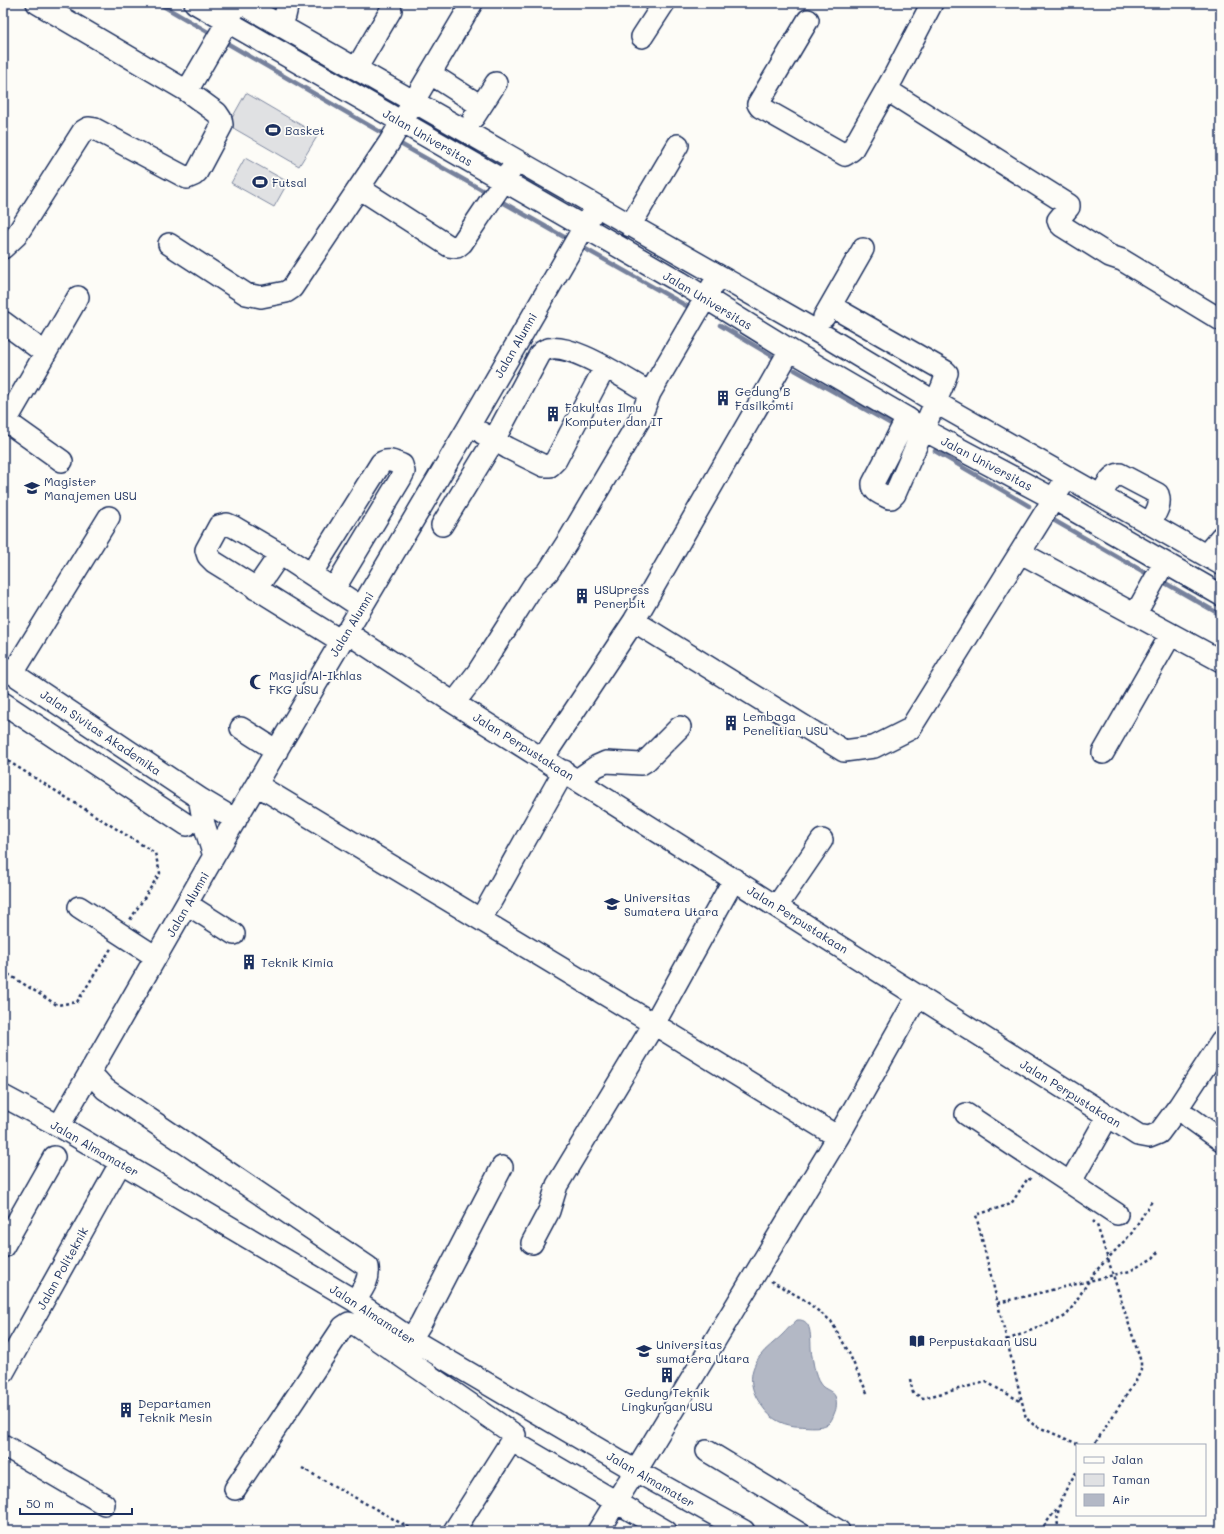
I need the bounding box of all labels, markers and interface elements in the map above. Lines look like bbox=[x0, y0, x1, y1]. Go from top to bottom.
street label: Jalan Universitas bbox=[380, 105, 476, 169]
sports icon: Basket bbox=[264, 121, 282, 139]
place label: Basket bbox=[285, 122, 325, 138]
sports icon: Futsal bbox=[251, 173, 269, 191]
place label: Futsal bbox=[272, 174, 307, 190]
street label: Jalan Universitas bbox=[660, 267, 756, 333]
street label: Jalan Alumni bbox=[490, 309, 540, 381]
place label: Gedung B Fasilkomti bbox=[735, 383, 794, 413]
building icon: Gedung B Fasilkomti bbox=[714, 389, 732, 407]
place label: Fakultas Ilmu Komputer dan IT bbox=[565, 399, 663, 429]
building icon: Fakultas Ilmu Komputer dan IT bbox=[544, 405, 562, 423]
street label: Jalan Universitas bbox=[939, 432, 1036, 494]
place label: Magister Manajemen USU bbox=[44, 473, 137, 503]
school or university icon: Magister Manajemen USU bbox=[23, 479, 41, 497]
place label: USUpress Penerbit bbox=[594, 581, 649, 611]
building icon: USUpress Penerbit bbox=[573, 587, 591, 605]
street label: Jalan Alumni bbox=[325, 589, 377, 659]
place label: Masjid Al-Ikhlas FKG USU bbox=[269, 667, 362, 697]
mosque icon: Masjid Al-Ikhlas FKG USU bbox=[248, 673, 266, 691]
street label: Jalan Sivitas Akademika bbox=[38, 686, 164, 778]
street label: Jalan Perpustakaan bbox=[470, 708, 578, 784]
place label: Lembaga Penelitian USU bbox=[743, 708, 828, 738]
building icon: Lembaga Penelitian USU bbox=[722, 714, 740, 732]
street label: Jalan Alumni bbox=[162, 868, 212, 940]
street label: Jalan Perpustakaan bbox=[744, 881, 852, 957]
place label: Universitas Sumatera Utara bbox=[624, 889, 719, 919]
school or university icon: Universitas Sumatera Utara bbox=[603, 895, 621, 913]
building icon: Teknik Kimia bbox=[240, 953, 258, 971]
place label: Teknik Kimia bbox=[261, 954, 334, 970]
street label: Jalan Perpustakaan bbox=[1017, 1055, 1125, 1131]
street label: Jalan Almamater bbox=[48, 1116, 142, 1180]
street label: Jalan Politeknik bbox=[33, 1224, 91, 1312]
street label: Jalan Almamater bbox=[327, 1280, 419, 1348]
library icon: Perpustakaan USU bbox=[908, 1332, 926, 1350]
place label: Perpustakaan USU bbox=[929, 1333, 1037, 1349]
place label: Universitas sumatera Utara bbox=[656, 1336, 750, 1366]
school or university icon: Universitas sumatera Utara bbox=[635, 1342, 653, 1360]
building icon: Gedung Teknik Lingkungan USU bbox=[658, 1366, 676, 1384]
place label: Gedung Teknik Lingkungan USU bbox=[622, 1384, 712, 1414]
place label: Departamen Teknik Mesin bbox=[138, 1395, 212, 1425]
building icon: Departamen Teknik Mesin bbox=[117, 1401, 135, 1419]
legend bbox=[1076, 1444, 1206, 1516]
street label: Jalan Almamater bbox=[604, 1447, 698, 1511]
text: Jalan bbox=[1112, 1451, 1143, 1467]
text: Taman bbox=[1112, 1471, 1150, 1487]
scale bar bbox=[20, 1490, 132, 1516]
text: Air bbox=[1112, 1491, 1130, 1507]
text: 50 m bbox=[26, 1495, 54, 1511]

